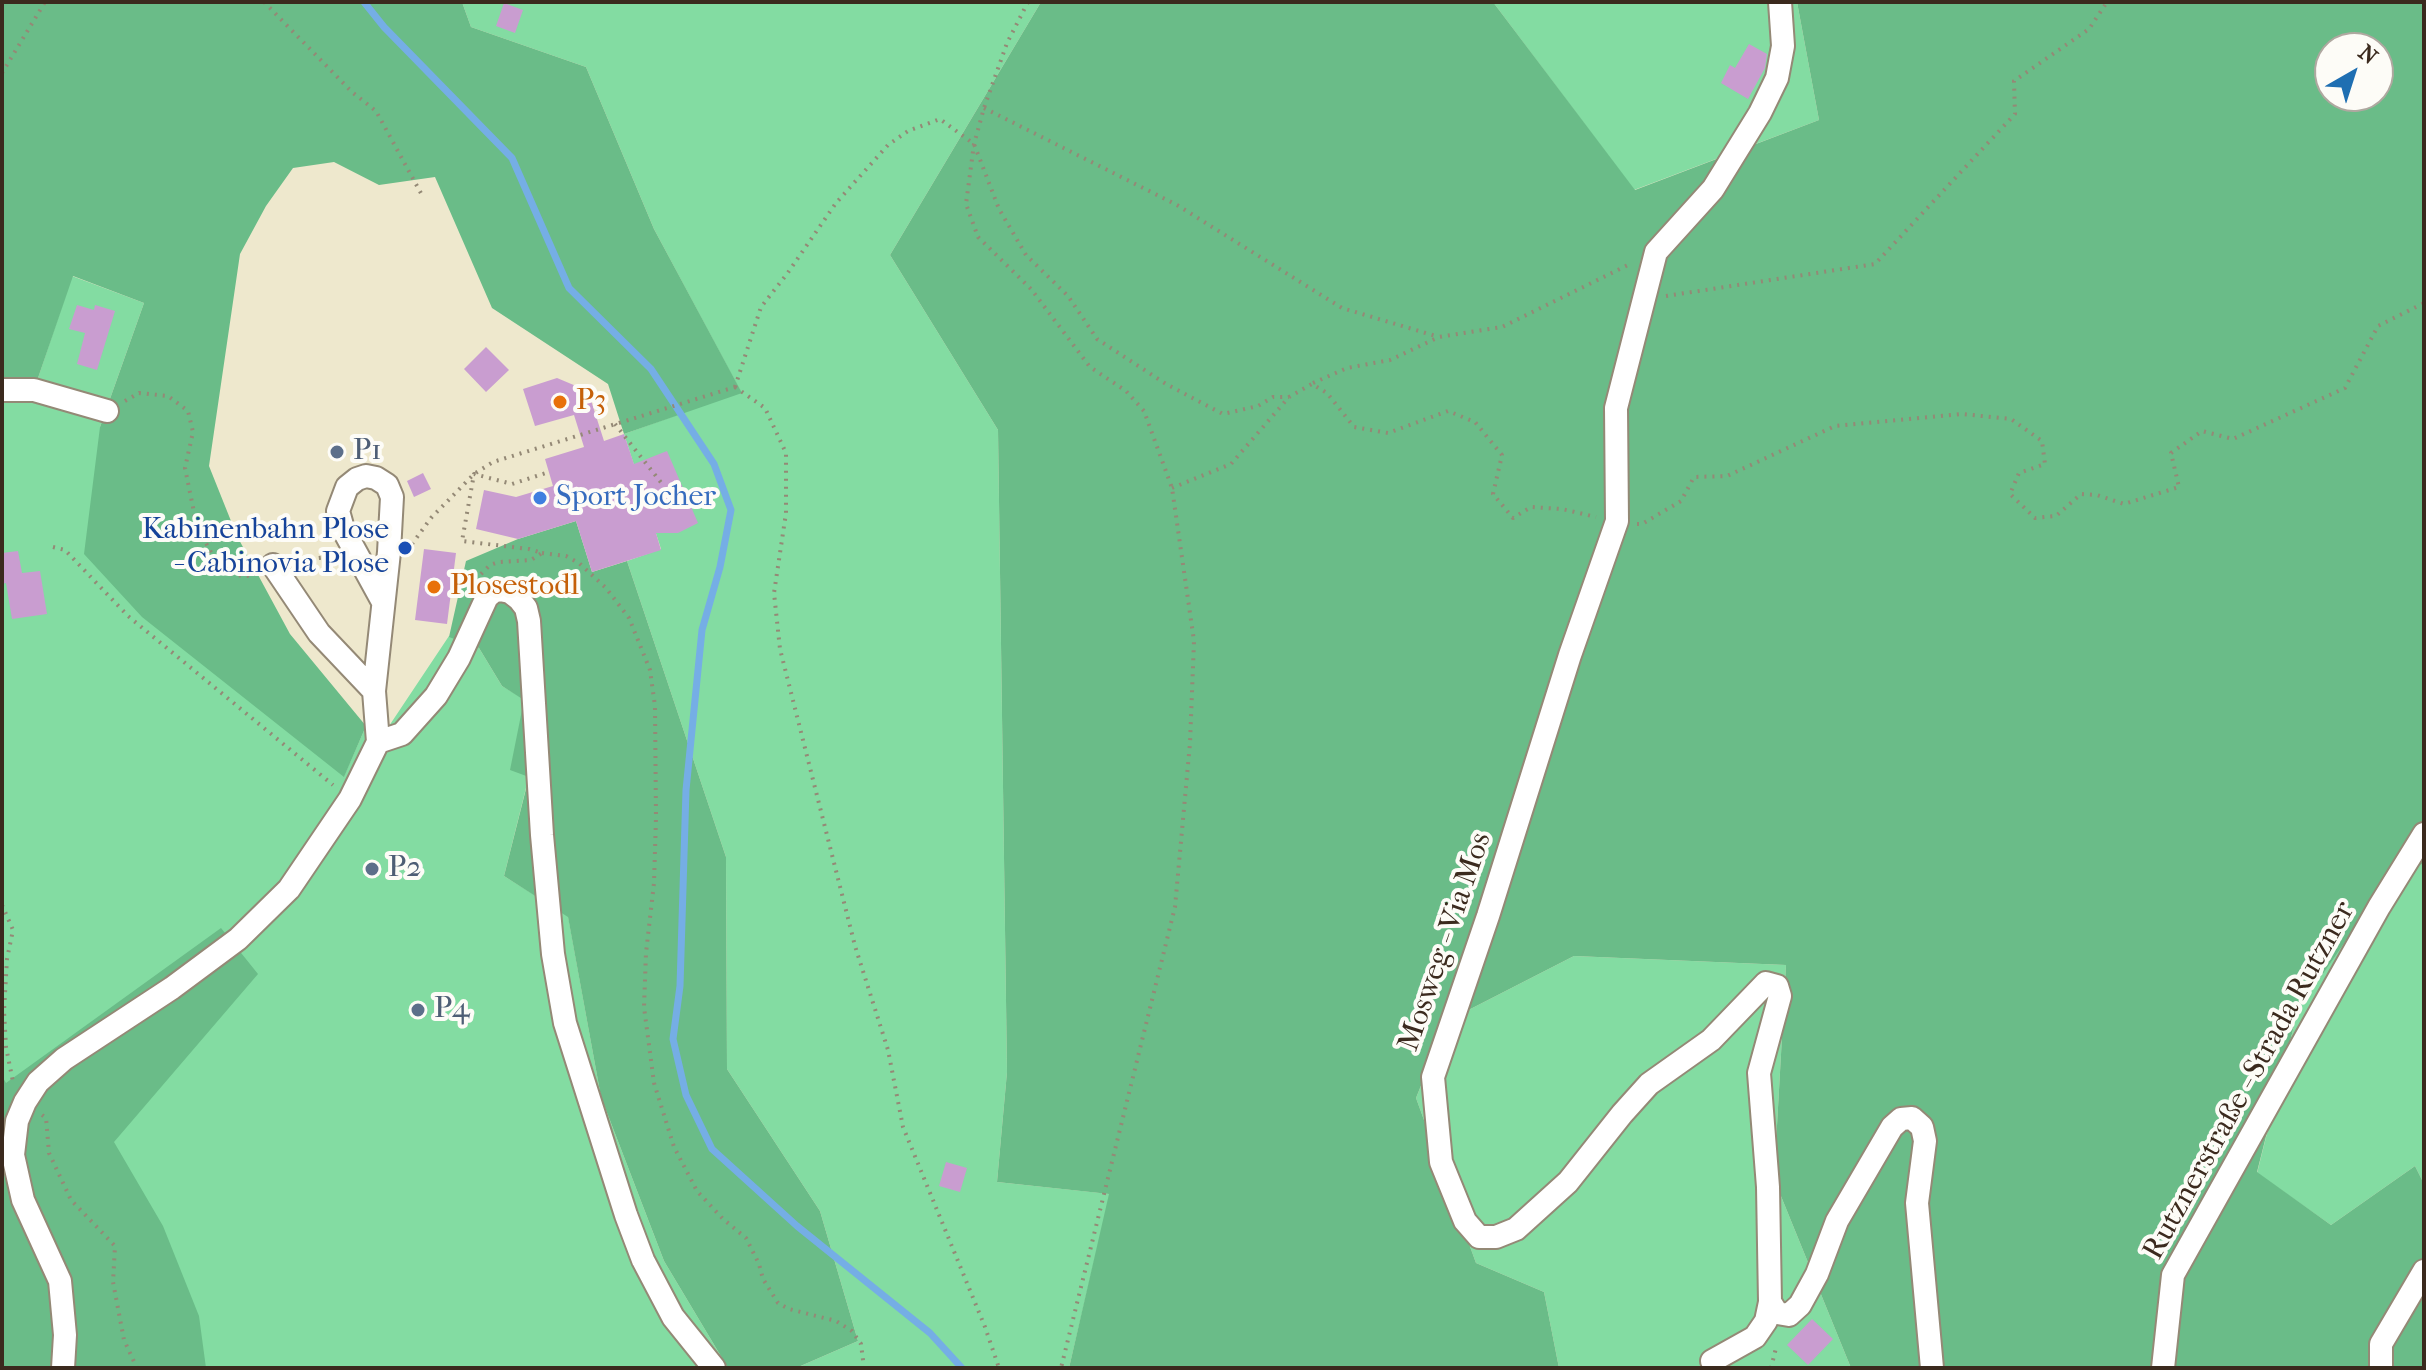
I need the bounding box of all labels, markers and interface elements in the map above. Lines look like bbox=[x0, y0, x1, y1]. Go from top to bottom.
north arrow bbox=[2314, 32, 2394, 112]
text: N bbox=[2353, 40, 2383, 70]
place label: P3 bbox=[576, 384, 606, 420]
marker: P3 bbox=[551, 393, 569, 411]
place label: P1 bbox=[353, 434, 382, 470]
marker: P1 bbox=[328, 443, 346, 461]
place label: Sport Jocher bbox=[556, 480, 716, 516]
marker: Sport Jocher bbox=[531, 489, 549, 507]
place label: Kabinenbahn Plose - Cabinovia Plose bbox=[142, 513, 389, 584]
marker: Kabinenbahn Plose - Cabinovia Plose bbox=[396, 539, 414, 557]
place label: Plosestodl bbox=[450, 569, 579, 605]
marker: Plosestodl bbox=[425, 578, 443, 596]
street label: Mosweg - Via Mos bbox=[1392, 828, 1500, 1056]
place label: P2 bbox=[388, 851, 422, 887]
marker: P2 bbox=[363, 860, 381, 878]
street label: Rutznerstraße - Strada Rutzner bbox=[2136, 896, 2364, 1266]
place label: P4 bbox=[434, 992, 470, 1028]
marker: P4 bbox=[409, 1001, 427, 1019]

